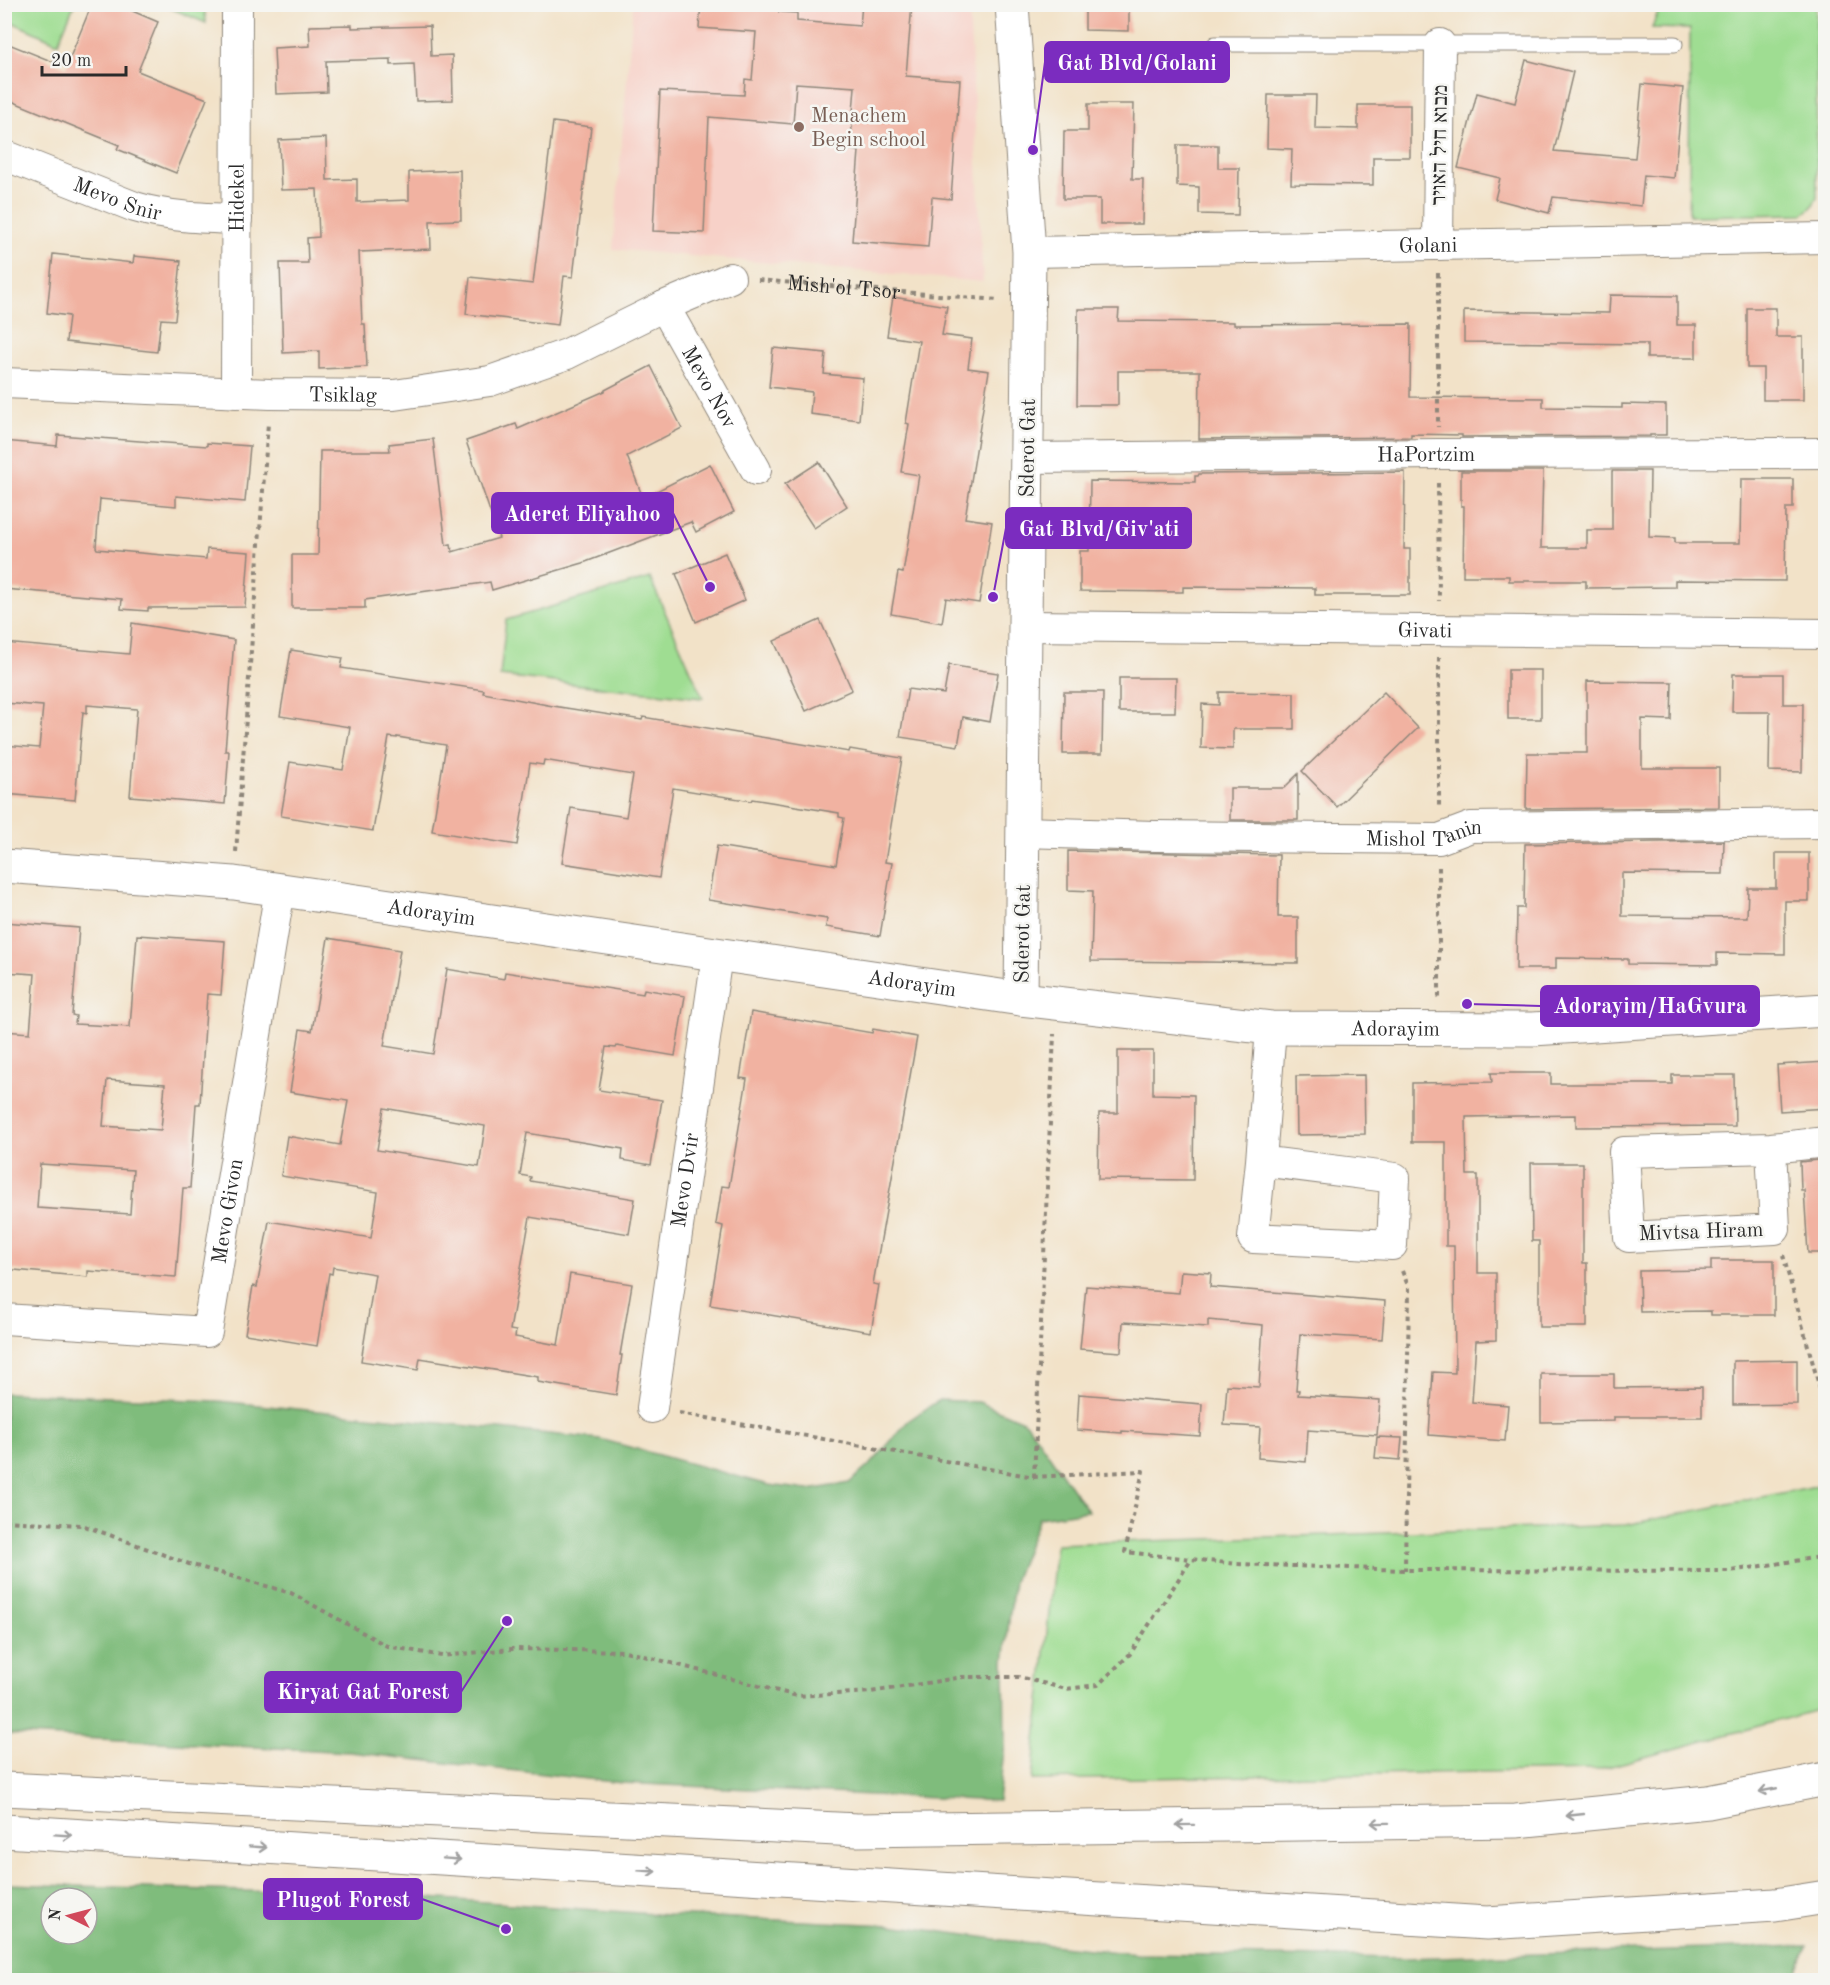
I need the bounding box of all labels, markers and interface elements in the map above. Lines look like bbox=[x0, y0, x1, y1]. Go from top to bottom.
scale bar bbox=[42, 39, 126, 77]
callout: Gat Blvd/Golani bbox=[1045, 42, 1229, 82]
text: 20 m bbox=[51, 52, 91, 70]
text: Gat Blvd/Golani bbox=[1057, 53, 1217, 75]
street label: מבוא חיל האויר bbox=[1428, 84, 1452, 206]
place label: Menachem Begin school bbox=[811, 106, 926, 151]
marker: Menachem Begin school bbox=[792, 120, 806, 134]
street label: Hidekel bbox=[227, 163, 249, 233]
street label: Mevo Snir bbox=[70, 175, 164, 225]
street label: Golani bbox=[1398, 235, 1457, 258]
street label: Mish'ol Tsor bbox=[786, 273, 902, 304]
street label: Mevo Nov bbox=[677, 343, 740, 432]
street label: Tsiklag bbox=[309, 385, 378, 407]
street label: Sderot Gat bbox=[1017, 398, 1040, 498]
street label: HaPortzim bbox=[1377, 445, 1475, 467]
callout: Aderet Eliyahoo bbox=[492, 493, 673, 533]
text: Aderet Eliyahoo bbox=[504, 504, 660, 526]
callout: Gat Blvd/Giv'ati bbox=[1006, 508, 1191, 548]
text: Gat Blvd/Giv'ati bbox=[1019, 519, 1179, 541]
street label: Givati bbox=[1398, 621, 1452, 642]
street label: Mishol Tanin bbox=[1366, 818, 1482, 851]
street label: Sderot Gat bbox=[1012, 884, 1035, 984]
street label: Adorayim bbox=[385, 897, 477, 930]
street label: Adorayim bbox=[866, 968, 958, 1001]
callout: Adorayim/HaGvura bbox=[1541, 986, 1759, 1026]
text: Adorayim/HaGvura bbox=[1553, 996, 1747, 1018]
street label: Adorayim bbox=[1350, 1019, 1440, 1041]
street label: Mevo Dvir bbox=[669, 1131, 703, 1229]
street label: Mevo Givon bbox=[209, 1157, 247, 1265]
street label: Mivtsa Hiram bbox=[1638, 1220, 1764, 1245]
callout: Kiryat Gat Forest bbox=[265, 1672, 461, 1712]
text: Kiryat Gat Forest bbox=[277, 1682, 449, 1704]
one-way arrow bbox=[1759, 1785, 1778, 1796]
one-way arrow bbox=[1565, 1810, 1585, 1821]
one-way arrow bbox=[1371, 1817, 1391, 1828]
one-way arrow bbox=[1176, 1819, 1196, 1831]
one-way arrow bbox=[52, 1829, 72, 1840]
one-way arrow bbox=[247, 1841, 267, 1852]
one-way arrow bbox=[442, 1854, 462, 1865]
one-way arrow bbox=[636, 1866, 656, 1877]
callout: Plugot Forest bbox=[264, 1879, 422, 1919]
north arrow bbox=[39, 1886, 99, 1946]
text: Plugot Forest bbox=[276, 1890, 410, 1912]
text: N bbox=[47, 1907, 65, 1922]

